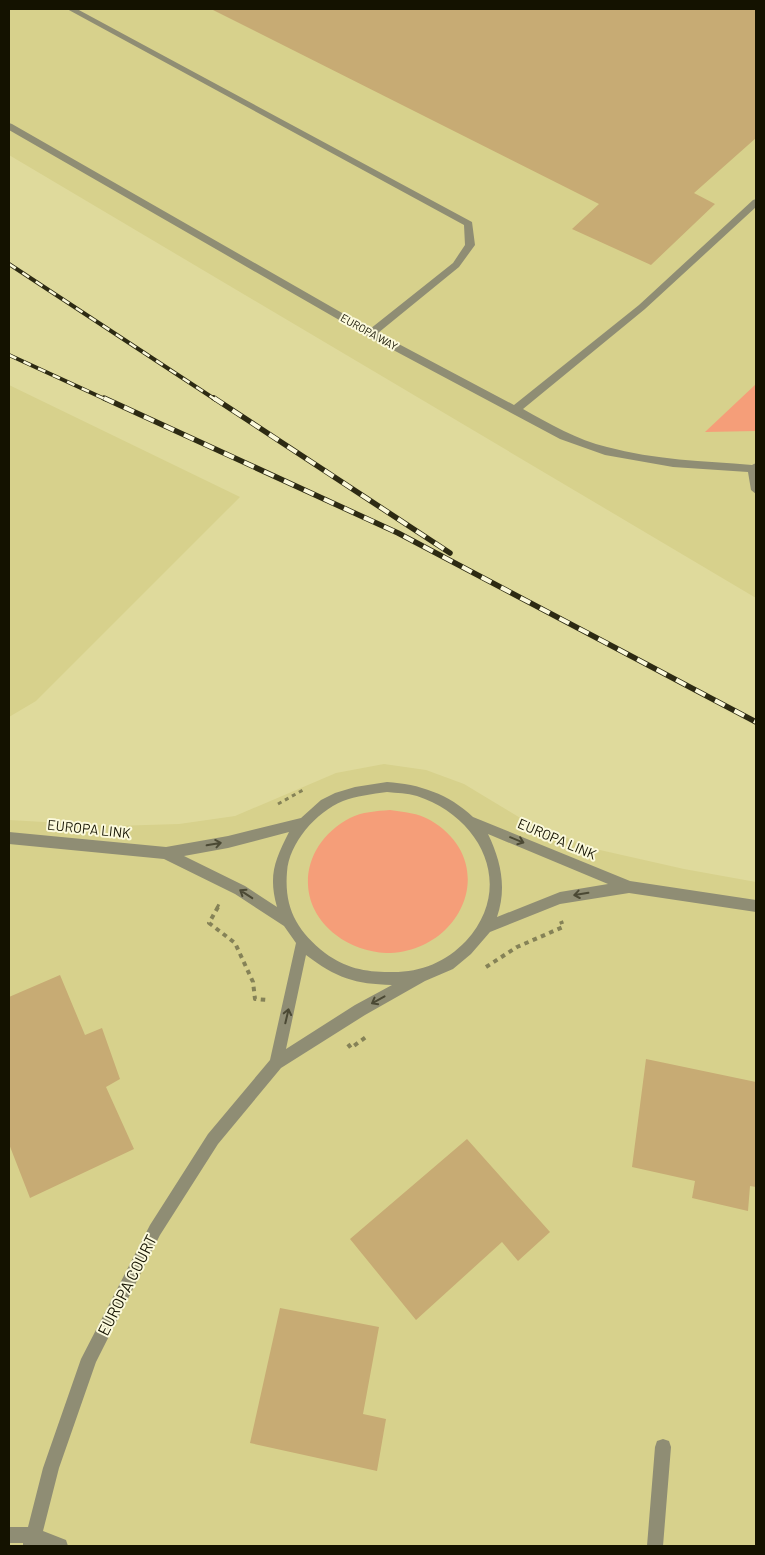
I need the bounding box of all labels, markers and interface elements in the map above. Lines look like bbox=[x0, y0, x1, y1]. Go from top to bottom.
street label: EUROPA WAY bbox=[338, 311, 400, 353]
street label: EUROPA LINK bbox=[515, 814, 599, 863]
street label: EUROPA LINK bbox=[47, 816, 132, 841]
one-way arrow bbox=[509, 835, 524, 845]
one-way arrow bbox=[206, 839, 222, 849]
one-way arrow bbox=[239, 889, 253, 899]
one-way arrow bbox=[573, 890, 589, 900]
one-way arrow bbox=[370, 995, 385, 1005]
one-way arrow bbox=[283, 1008, 292, 1024]
street label: EUROPA COURT bbox=[93, 1231, 160, 1338]

